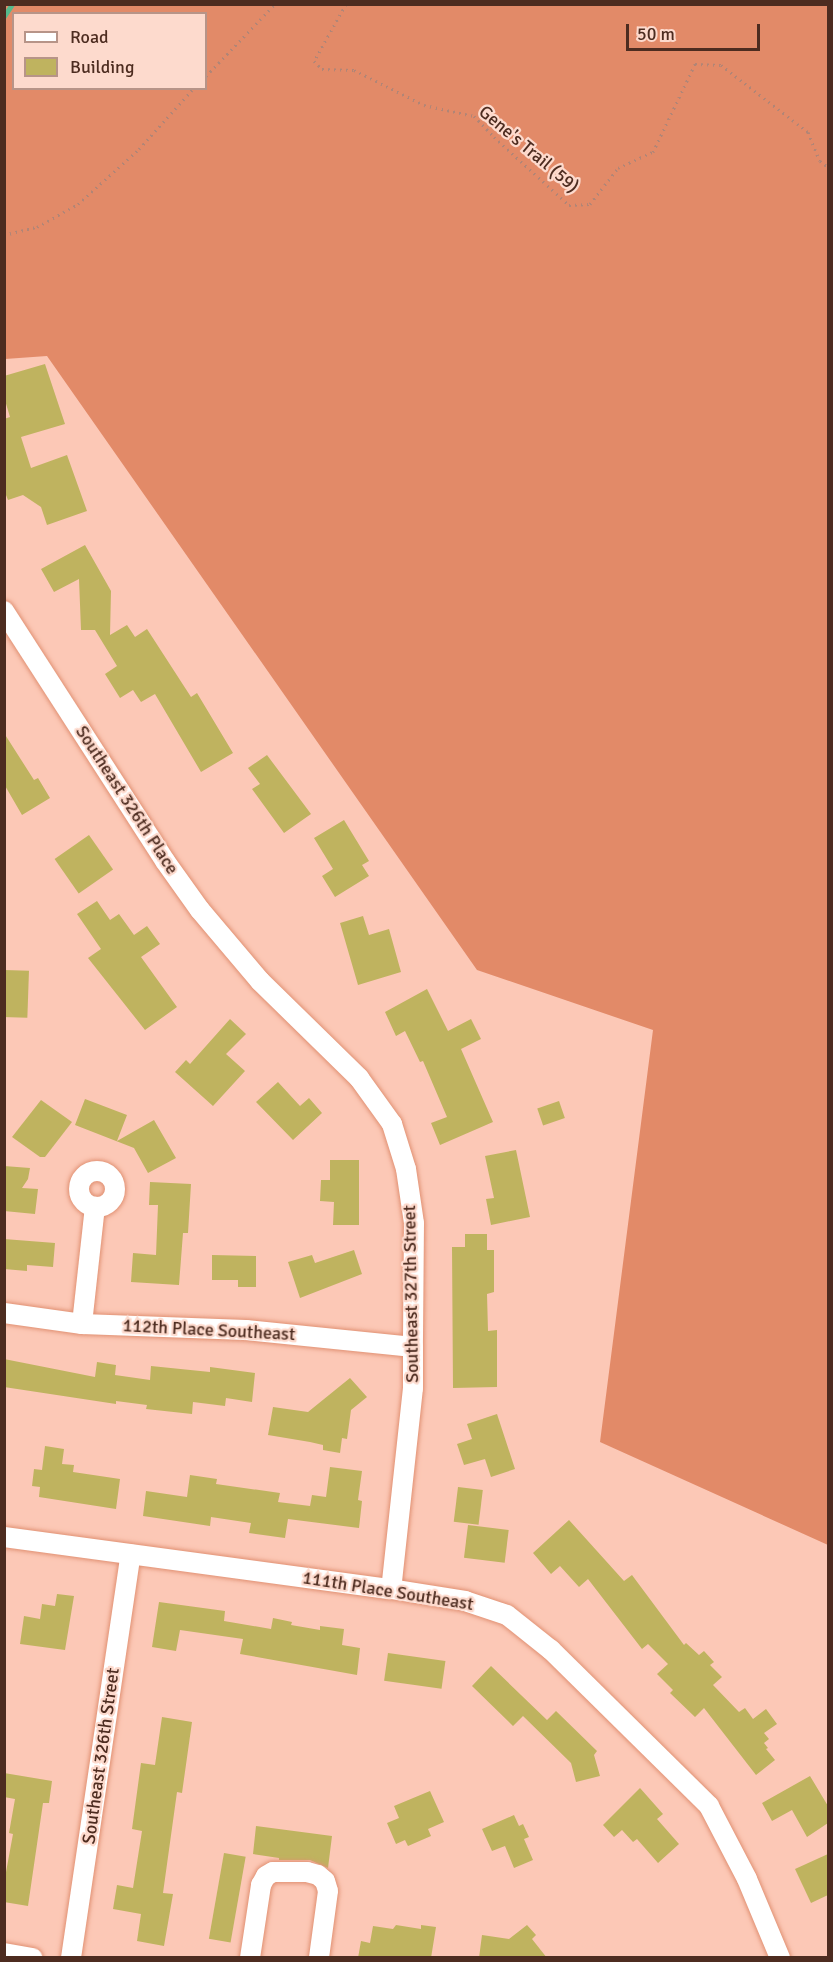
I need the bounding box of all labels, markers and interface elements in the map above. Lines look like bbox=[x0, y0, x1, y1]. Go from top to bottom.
legend bbox=[12, 12, 207, 90]
scale bar bbox=[629, 12, 762, 50]
text: 50 m bbox=[637, 23, 675, 45]
text: Road bbox=[70, 26, 109, 48]
text: Building bbox=[70, 56, 134, 78]
street label: Gene's Trail (59) bbox=[475, 101, 583, 197]
street label: Southeast 326th Place bbox=[71, 722, 183, 878]
street label: Southeast 327th Street bbox=[399, 1205, 423, 1383]
street label: 112th Place Southeast bbox=[122, 1315, 296, 1345]
street label: 111th Place Southeast bbox=[301, 1567, 475, 1615]
street label: Southeast 326th Street bbox=[78, 1667, 124, 1845]

